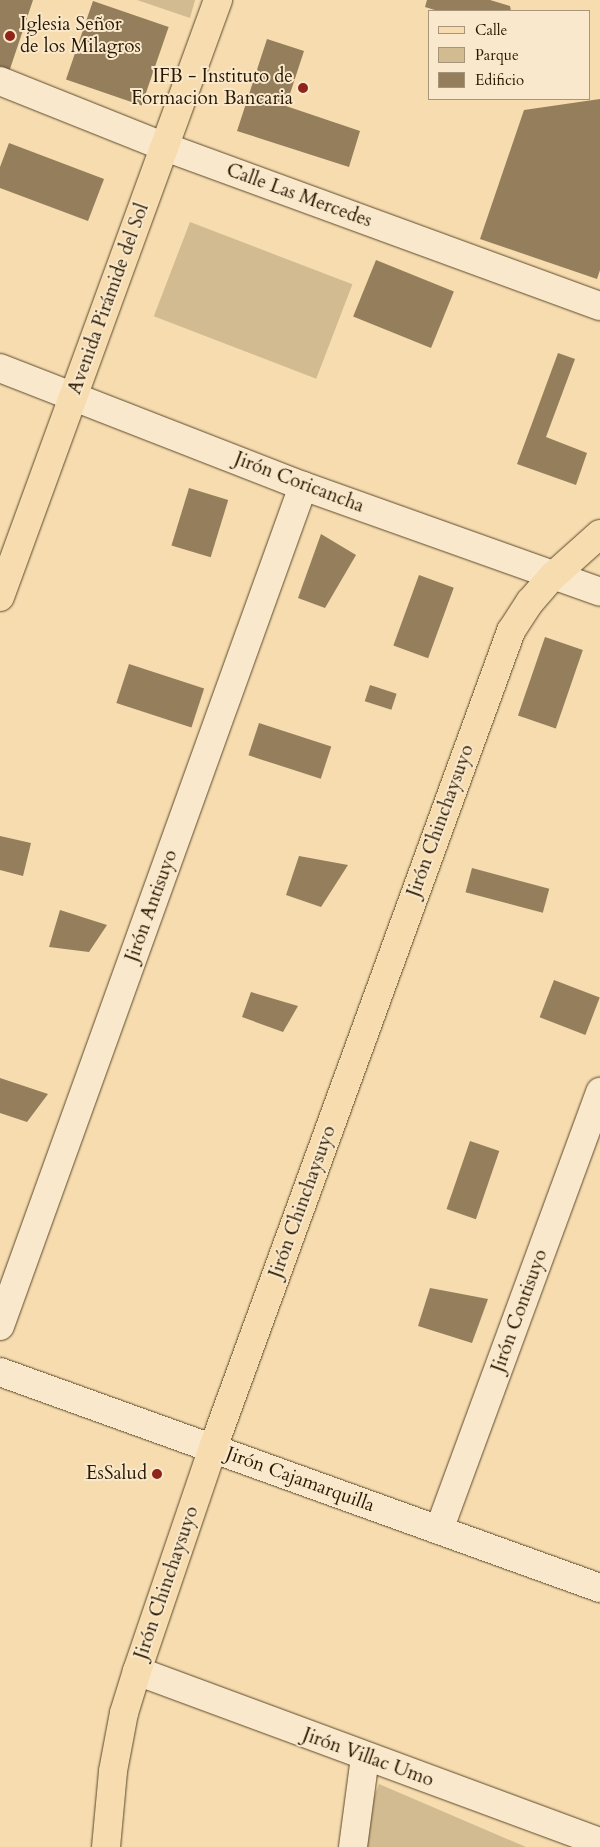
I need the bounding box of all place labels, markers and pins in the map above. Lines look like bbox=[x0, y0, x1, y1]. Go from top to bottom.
place label: Iglesia Señor de los Milagros bbox=[20, 14, 141, 58]
marker: Iglesia Señor de los Milagros bbox=[4, 30, 16, 42]
place label: IFB - Instituto de Formacion Bancaria bbox=[131, 66, 293, 110]
marker: IFB - Instituto de Formacion Bancaria bbox=[297, 82, 309, 94]
place label: EsSalud bbox=[86, 1463, 147, 1485]
marker: EsSalud bbox=[151, 1468, 163, 1480]

